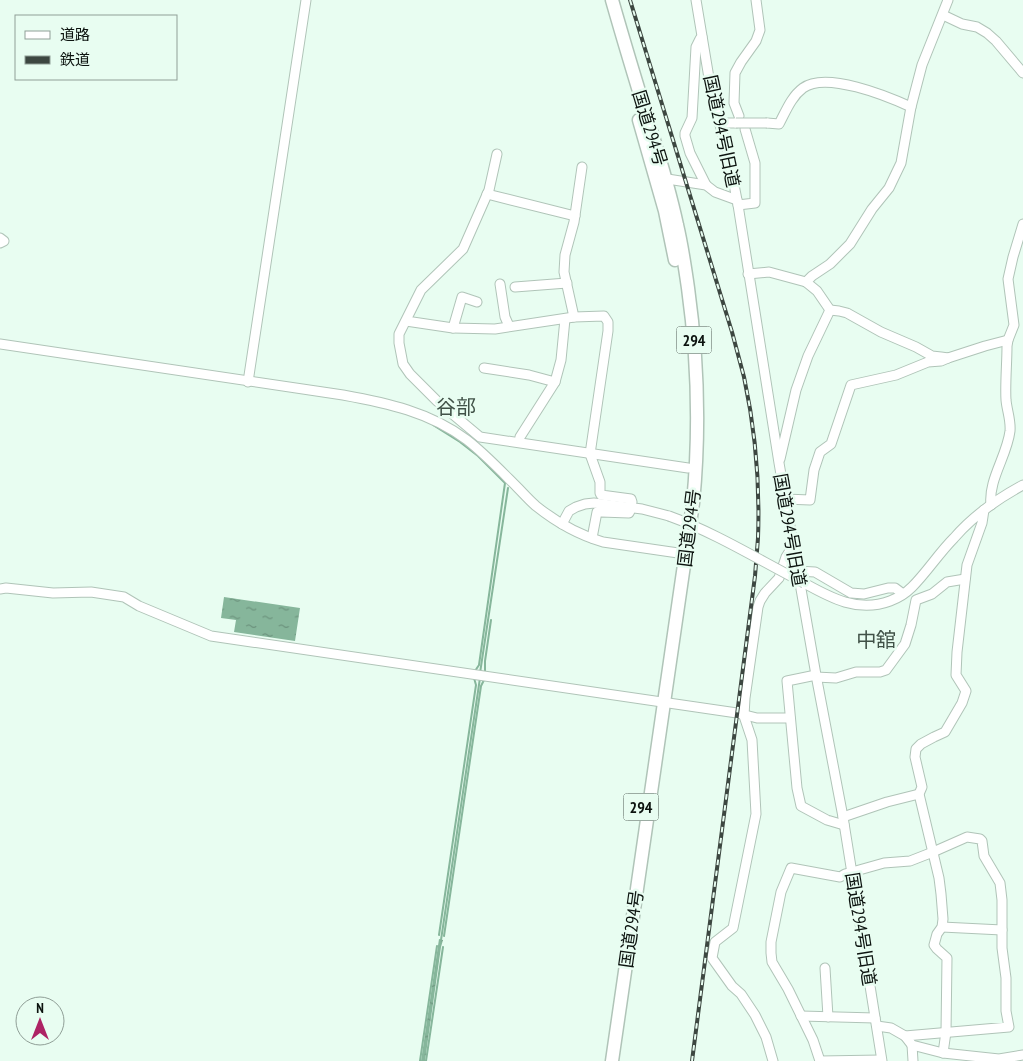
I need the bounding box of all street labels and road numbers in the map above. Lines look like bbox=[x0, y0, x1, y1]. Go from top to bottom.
street label: 国道294号旧道 bbox=[699, 73, 745, 189]
street label: 国道294号 bbox=[628, 87, 672, 169]
road number: 294 bbox=[676, 326, 712, 354]
street label: 国道294号旧道 bbox=[769, 472, 811, 588]
street label: 国道294号 bbox=[673, 488, 705, 568]
road number: 294 bbox=[624, 794, 658, 820]
street label: 国道294号旧道 bbox=[841, 871, 881, 987]
street label: 国道294号 bbox=[614, 889, 648, 969]

